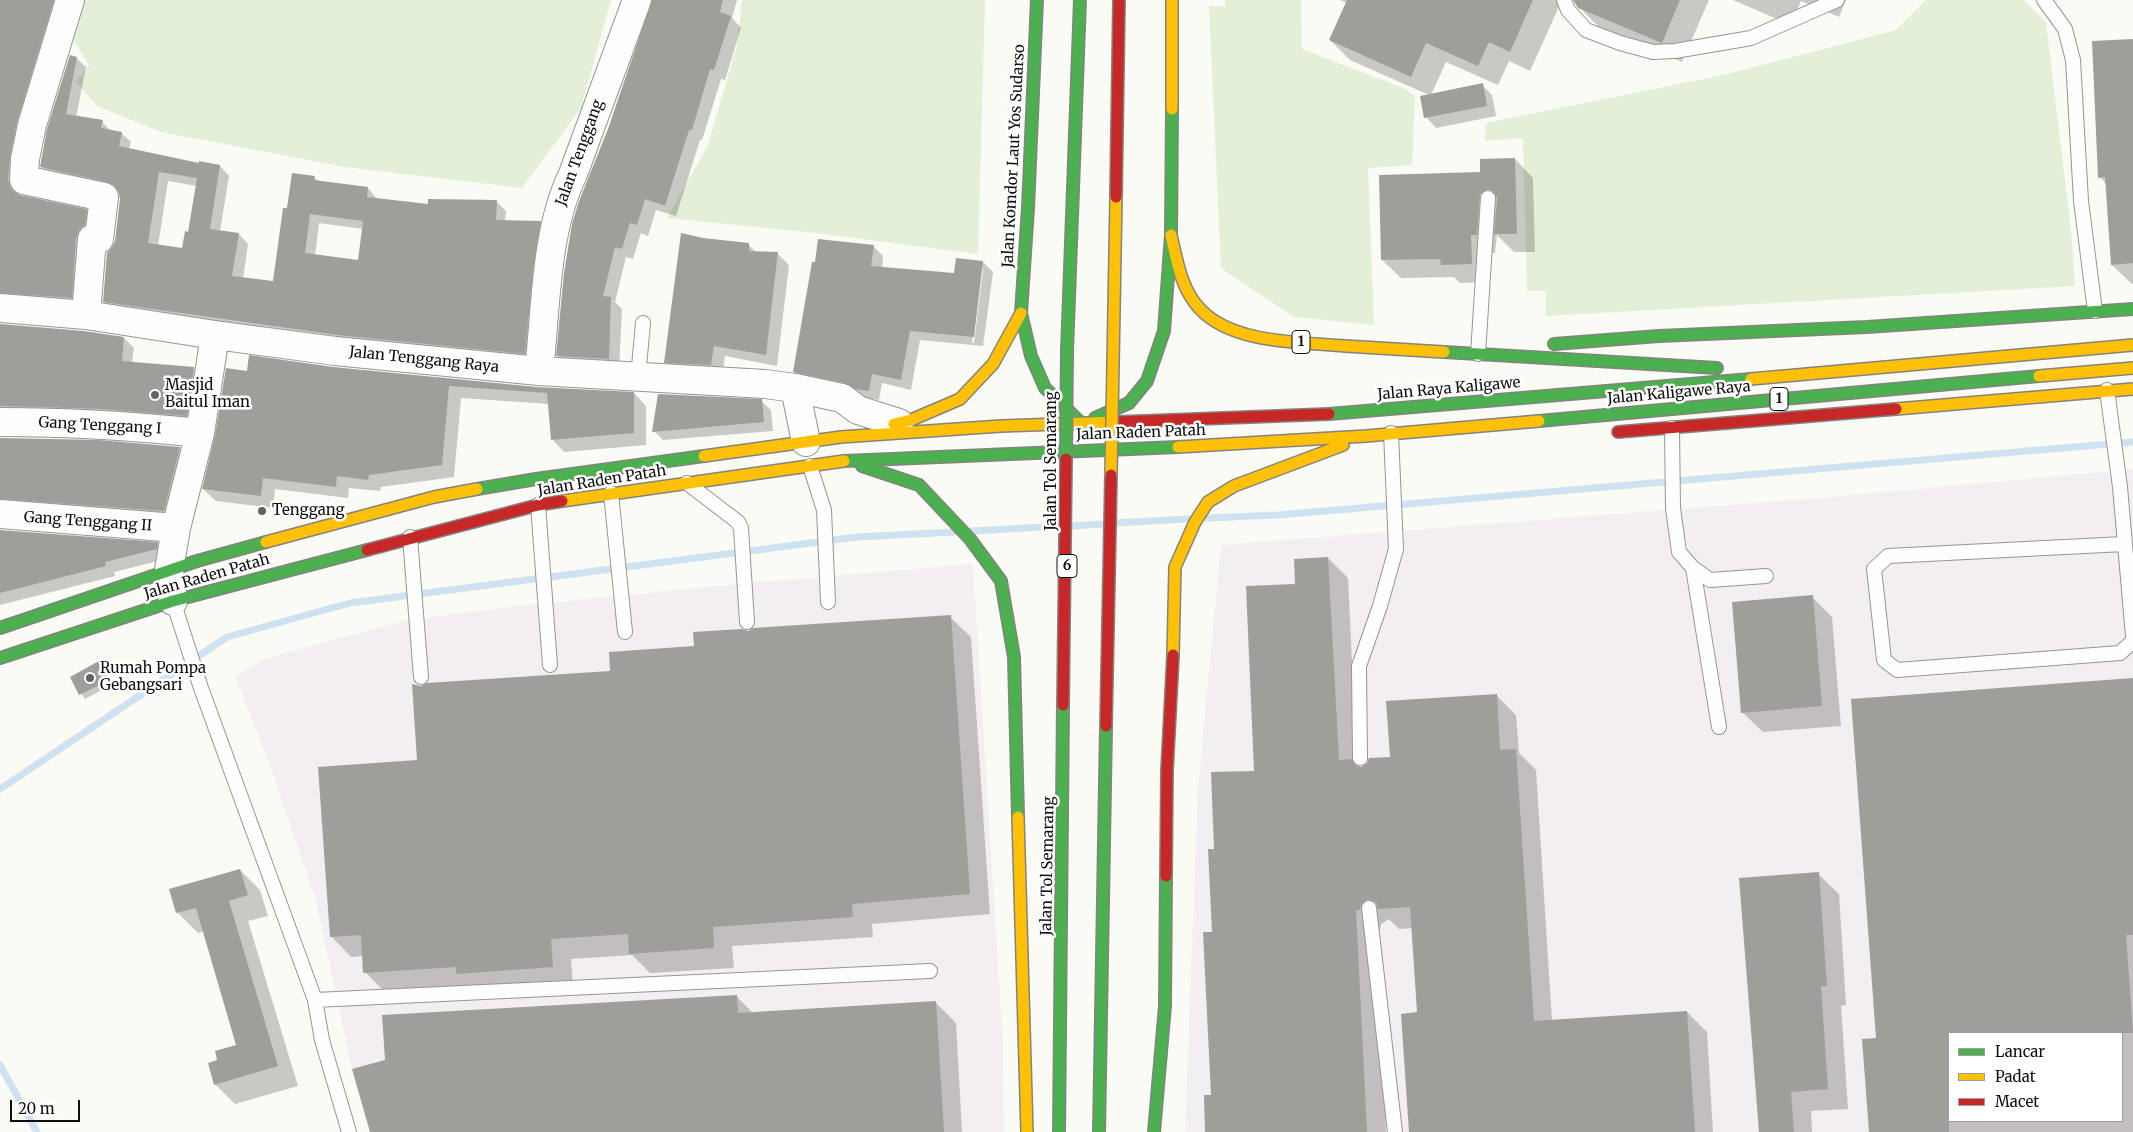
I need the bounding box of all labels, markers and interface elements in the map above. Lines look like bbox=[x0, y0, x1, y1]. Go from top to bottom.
street label: Jalan Komdor Laut Yos Sudarso bbox=[999, 44, 1029, 268]
street label: Jalan Tenggang bbox=[552, 97, 608, 209]
road number: 1 bbox=[1292, 331, 1310, 354]
street label: Jalan Tenggang Raya bbox=[348, 343, 500, 377]
street label: Jalan Raya Kaligawe bbox=[1377, 374, 1521, 404]
place label: Masjid Baitul Iman bbox=[165, 377, 250, 412]
street label: Jalan Kaligawe Raya bbox=[1607, 378, 1751, 408]
road number: 1 bbox=[1770, 388, 1788, 410]
marker: Masjid Baitul Iman bbox=[149, 389, 161, 401]
street label: Jalan Tol Semarang bbox=[1043, 391, 1061, 531]
street label: Gang Tenggang I bbox=[38, 414, 162, 438]
street label: Jalan Raden Patah bbox=[1076, 422, 1206, 444]
street label: Jalan Raden Patah bbox=[537, 462, 667, 500]
place label: Tenggang bbox=[272, 502, 345, 520]
marker: Tenggang bbox=[256, 505, 268, 517]
street label: Gang Tenggang II bbox=[23, 509, 153, 535]
street label: Jalan Raden Patah bbox=[142, 550, 272, 604]
road number: 6 bbox=[1057, 554, 1077, 578]
place label: Rumah Pompa Gebangsari bbox=[100, 660, 206, 695]
marker: Rumah Pompa Gebangsari bbox=[84, 672, 96, 684]
street label: Jalan Tol Semarang bbox=[1038, 796, 1058, 936]
legend bbox=[1948, 1032, 2123, 1122]
text: Lancar bbox=[1995, 1042, 2045, 1061]
text: Padat bbox=[1995, 1067, 2035, 1086]
scale bar bbox=[12, 1090, 82, 1122]
text: Macet bbox=[1995, 1092, 2039, 1111]
text: 20 m bbox=[18, 1099, 55, 1118]

